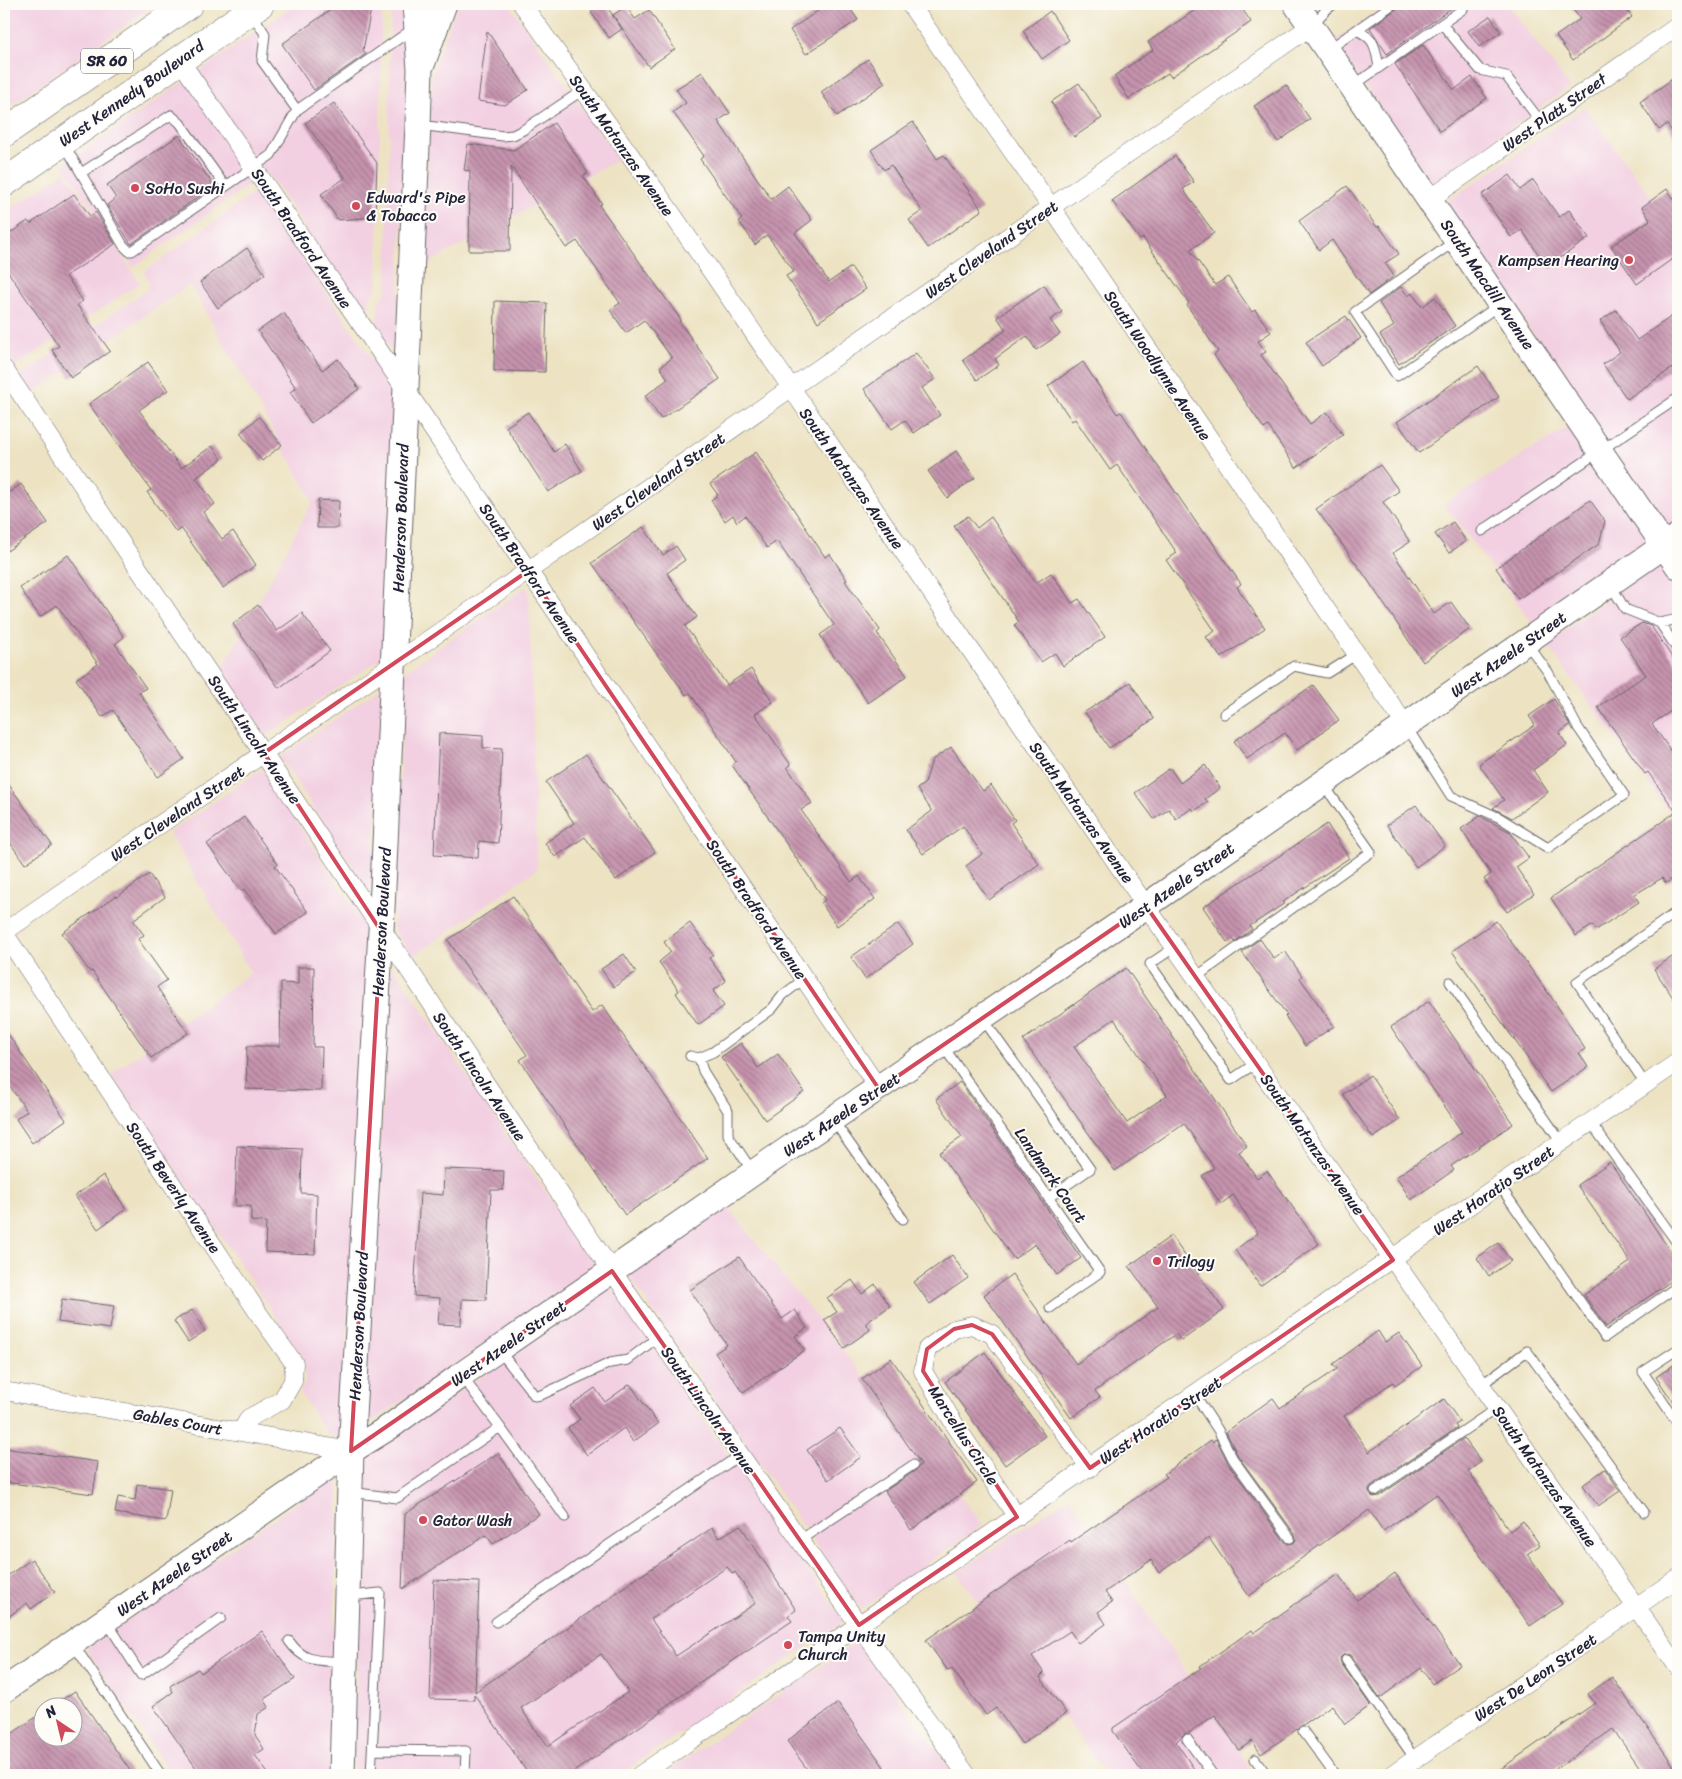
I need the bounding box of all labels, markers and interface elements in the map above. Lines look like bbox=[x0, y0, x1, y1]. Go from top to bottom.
street label: West Kennedy Boulevard bbox=[52, 31, 211, 155]
road number: SR 60 bbox=[81, 48, 133, 74]
street label: West Platt Street bbox=[1496, 65, 1613, 160]
street label: South Matanzas Avenue bbox=[561, 68, 682, 223]
street label: South Bradford Avenue bbox=[243, 162, 360, 315]
place label: SoHo Sushi bbox=[145, 174, 225, 203]
marker: SoHo Sushi bbox=[129, 182, 141, 194]
place label: Edward's Pipe & Tobacco bbox=[366, 183, 466, 230]
street label: West Cleveland Street bbox=[918, 192, 1064, 307]
marker: Edward's Pipe & Tobacco bbox=[350, 200, 362, 212]
street label: South Macdill Avenue bbox=[1433, 212, 1543, 356]
place label: Kampsen Hearing bbox=[1498, 246, 1619, 275]
marker: Kampsen Hearing bbox=[1623, 254, 1635, 266]
street label: South Woodlynne Avenue bbox=[1096, 284, 1219, 447]
street label: South Matanzas Avenue bbox=[791, 401, 912, 556]
street label: West Cleveland Street bbox=[585, 424, 731, 539]
street label: Henderson Boulevard bbox=[383, 441, 418, 593]
street label: South Bradford Avenue bbox=[471, 497, 588, 650]
street label: West Azeele Street bbox=[1444, 603, 1573, 705]
street label: South Lincoln Avenue bbox=[200, 668, 309, 810]
street label: South Matanzas Avenue bbox=[1021, 735, 1142, 890]
street label: West Cleveland Street bbox=[104, 757, 251, 870]
street label: South Bradford Avenue bbox=[698, 833, 815, 986]
street label: West Azeele Street bbox=[1112, 834, 1241, 936]
street label: Henderson Boulevard bbox=[363, 845, 400, 997]
street label: South Lincoln Avenue bbox=[425, 1005, 534, 1147]
street label: West Azeele Street bbox=[777, 1064, 906, 1165]
street label: South Matanzas Avenue bbox=[1252, 1067, 1373, 1222]
street label: South Beverly Avenue bbox=[118, 1115, 229, 1260]
street label: Landmark Court bbox=[1007, 1121, 1095, 1230]
street label: West Horatio Street bbox=[1426, 1137, 1560, 1243]
place label: Trilogy bbox=[1167, 1247, 1215, 1276]
street label: Henderson Boulevard bbox=[340, 1249, 377, 1401]
marker: Trilogy bbox=[1151, 1255, 1163, 1267]
street label: West Azeele Street bbox=[444, 1292, 573, 1394]
street label: South Lincoln Avenue bbox=[653, 1340, 764, 1481]
street label: West Horatio Street bbox=[1093, 1368, 1228, 1473]
street label: Marcellus Circle bbox=[920, 1379, 1007, 1491]
street label: Gables Court bbox=[131, 1399, 225, 1444]
street label: South Matanzas Avenue bbox=[1484, 1399, 1605, 1554]
place label: Gator Wash bbox=[433, 1506, 512, 1535]
marker: Gator Wash bbox=[417, 1514, 429, 1526]
street label: West Azeele Street bbox=[110, 1522, 239, 1624]
place label: Tampa Unity Church bbox=[798, 1622, 886, 1669]
street label: West De Leon Street bbox=[1468, 1625, 1603, 1730]
marker: Tampa Unity Church bbox=[782, 1639, 794, 1651]
north arrow bbox=[32, 1696, 82, 1746]
text: N bbox=[39, 1699, 62, 1725]

